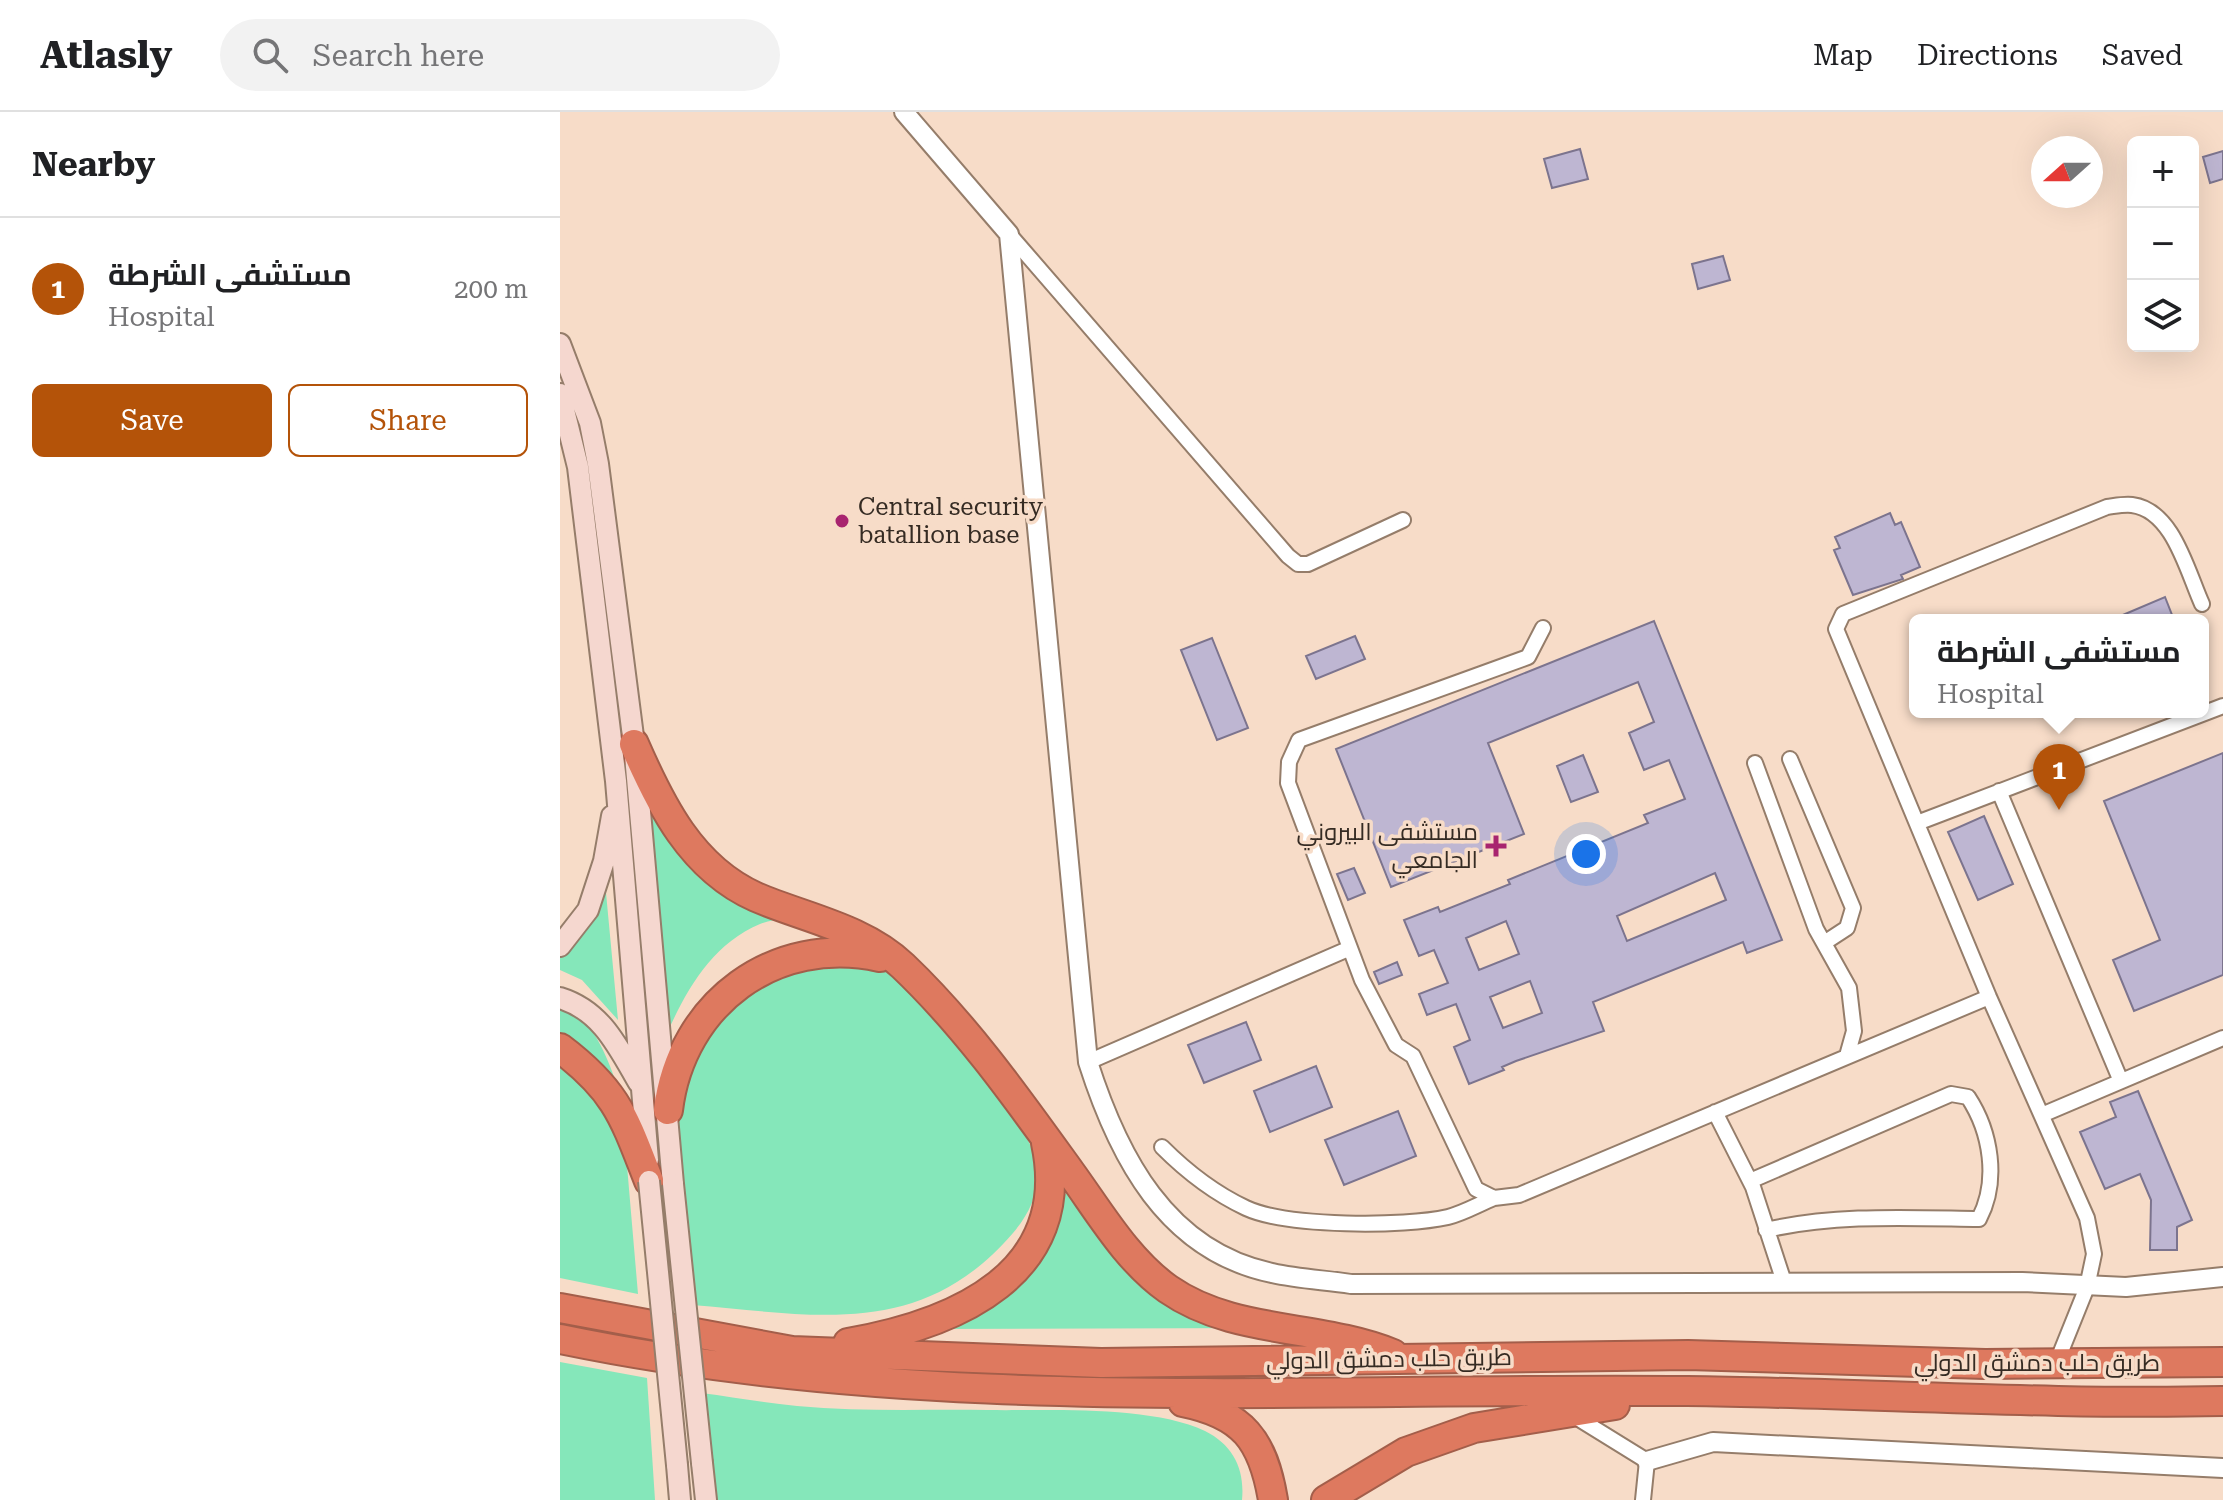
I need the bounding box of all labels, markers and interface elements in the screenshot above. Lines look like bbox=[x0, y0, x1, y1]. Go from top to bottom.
search box bbox=[220, 19, 780, 91]
text: Atlasly bbox=[40, 33, 172, 77]
icon: search bbox=[248, 33, 292, 77]
text: Search here bbox=[312, 38, 484, 73]
text: Map bbox=[1813, 39, 1873, 72]
text: Directions bbox=[1917, 39, 2058, 72]
text: Saved bbox=[2102, 39, 2183, 72]
north arrow bbox=[2031, 136, 2103, 208]
map controls bbox=[2127, 136, 2199, 352]
button: + bbox=[2127, 136, 2199, 208]
text: Nearby bbox=[32, 144, 155, 184]
button: − bbox=[2127, 208, 2199, 280]
text: مستشفى الشرطة bbox=[108, 257, 352, 292]
text: 1 bbox=[51, 274, 65, 304]
text: 200 m bbox=[454, 274, 528, 304]
button: layers bbox=[2127, 280, 2199, 352]
text: Hospital bbox=[108, 302, 215, 332]
button: Save bbox=[32, 384, 272, 457]
button: Share bbox=[288, 384, 528, 457]
place label: Central security batallion base bbox=[858, 493, 1044, 549]
marker: Central security batallion base bbox=[833, 512, 851, 530]
popup bbox=[1909, 614, 2209, 718]
text: مستشفى الشرطة bbox=[1937, 634, 2181, 669]
text: Hospital bbox=[1937, 679, 2044, 709]
pin: 1 bbox=[2033, 744, 2085, 810]
place label: مستشفى البيروني الجامعي bbox=[1297, 818, 1478, 879]
your location bbox=[1566, 834, 1606, 874]
marker: مستشفى البيروني الجامعي bbox=[1485, 835, 1507, 857]
street label: طريق حلب دمشق الدولي bbox=[1266, 1343, 1512, 1380]
street label: طريق حلب دمشق الدولي bbox=[1914, 1349, 2160, 1382]

